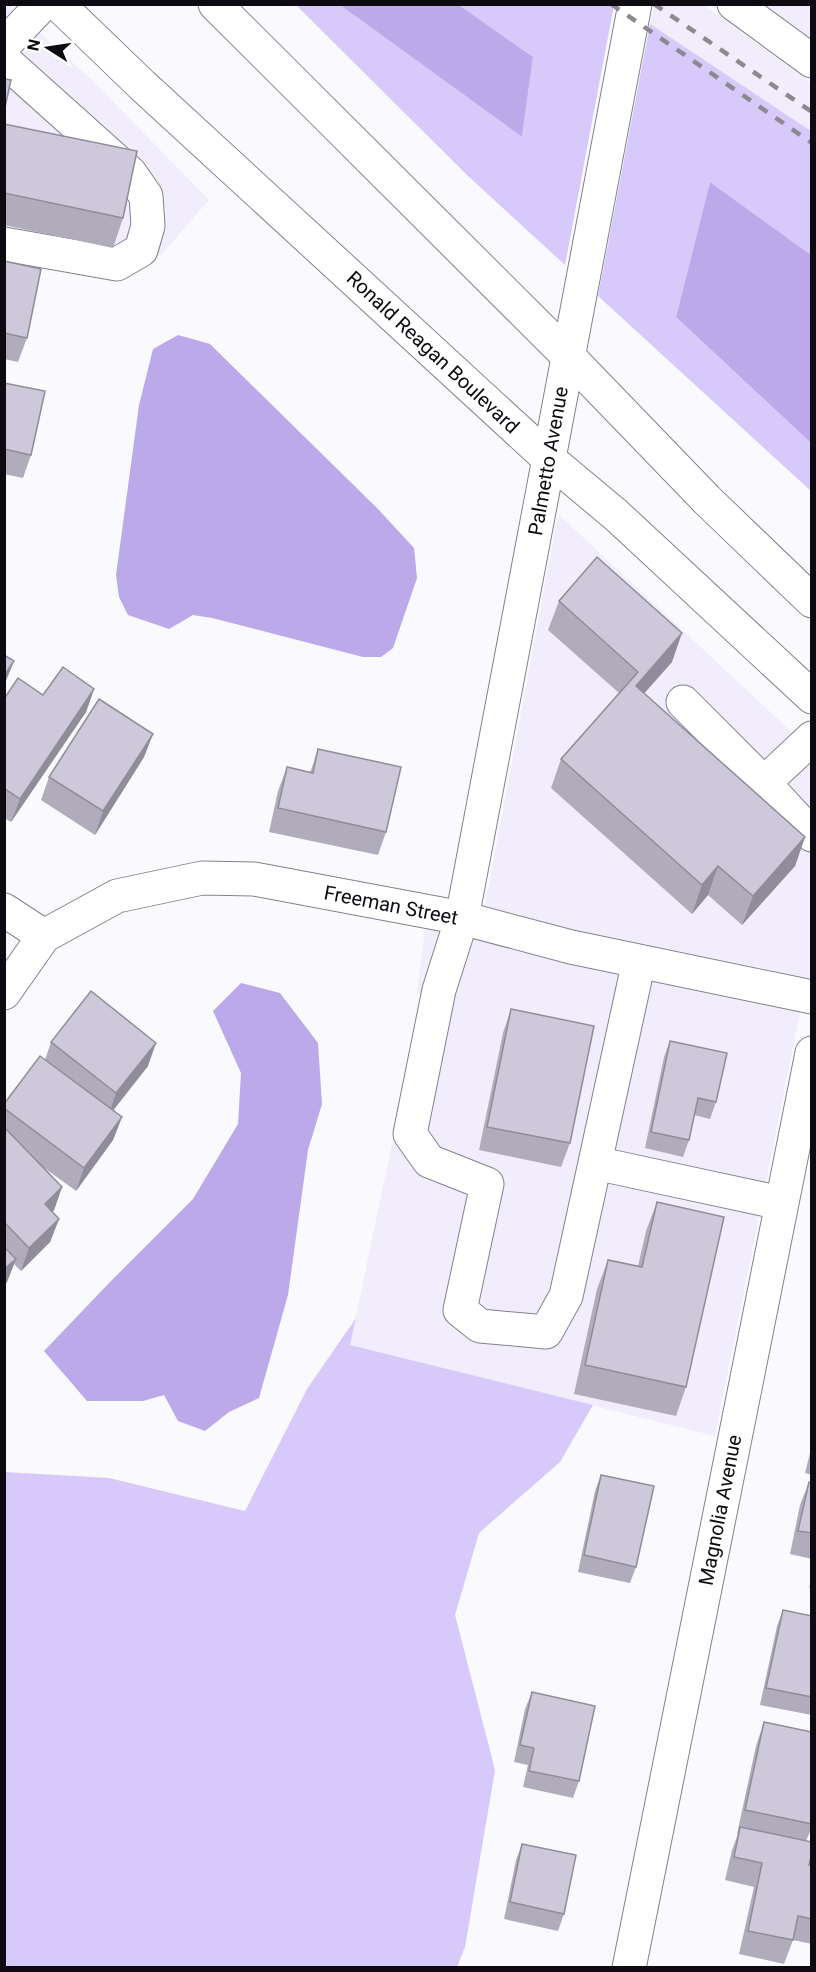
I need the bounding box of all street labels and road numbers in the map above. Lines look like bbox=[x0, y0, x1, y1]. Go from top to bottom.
street label: Ronald Reagan Boulevard bbox=[342, 266, 524, 438]
street label: Palmetto Avenue bbox=[523, 385, 573, 537]
street label: Freeman Street bbox=[322, 880, 460, 930]
street label: Magnolia Avenue bbox=[694, 1433, 746, 1587]

